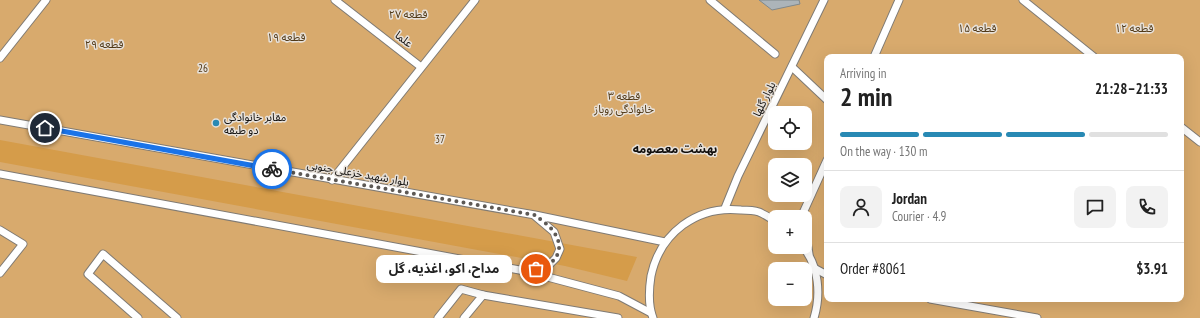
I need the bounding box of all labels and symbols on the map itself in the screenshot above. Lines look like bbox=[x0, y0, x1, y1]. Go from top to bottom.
park label: قطعه ۲۷ bbox=[389, 7, 427, 21]
park label: قطعه ۱۵ bbox=[958, 21, 996, 35]
park label: قطعه ۱۲ bbox=[1115, 21, 1153, 35]
street label: علما bbox=[392, 28, 416, 50]
park label: قطعه ۱۹ bbox=[267, 30, 305, 44]
park label: قطعه ۲۹ bbox=[85, 37, 123, 51]
park label: 26 bbox=[198, 61, 208, 75]
street label: بلوار گلها bbox=[750, 79, 778, 119]
park label: قطعه ۳ خانوادگی روباز bbox=[593, 89, 654, 116]
place label: مقابر خانوادگی دو طبقه bbox=[224, 110, 287, 137]
pin bbox=[28, 111, 62, 145]
marker: مقابر خانوادگی دو طبقه bbox=[211, 118, 221, 128]
park label: 37 bbox=[435, 132, 445, 146]
district label: بهشت معصومه bbox=[633, 141, 718, 156]
courier bbox=[252, 149, 292, 189]
street label: بلوار شهید خزعلی جنوبی bbox=[306, 157, 410, 189]
pin bbox=[519, 252, 553, 286]
callout: مداح، اکو، اغذیه، گل bbox=[376, 255, 512, 283]

